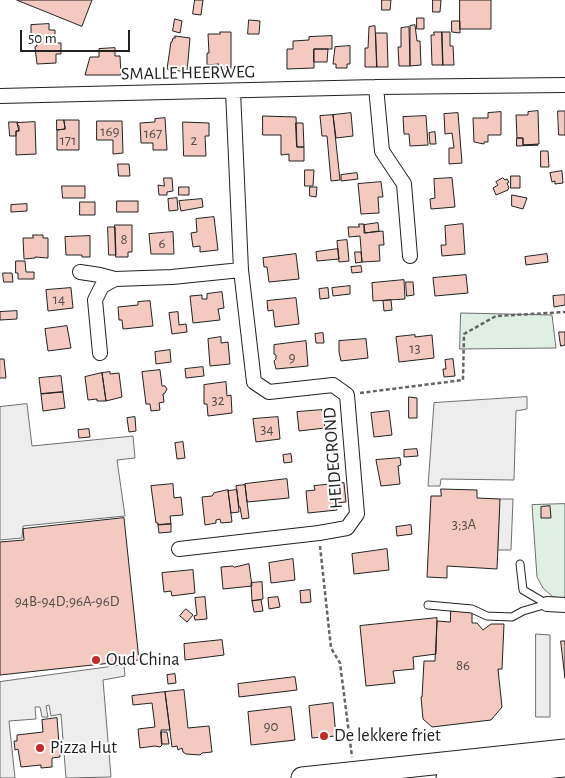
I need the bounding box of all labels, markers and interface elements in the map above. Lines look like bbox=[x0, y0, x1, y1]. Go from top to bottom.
scale bar bbox=[22, 20, 132, 52]
text: 50 m bbox=[28, 31, 57, 46]
street label: SMALLE HEERWEG bbox=[121, 61, 255, 85]
house number: 169 bbox=[100, 122, 120, 140]
house number: 167 bbox=[144, 124, 162, 142]
house number: 171 bbox=[60, 131, 76, 149]
house number: 2 bbox=[191, 131, 197, 149]
house number: 8 bbox=[120, 230, 128, 248]
house number: 6 bbox=[158, 234, 166, 252]
house number: 14 bbox=[53, 290, 65, 308]
house number: 13 bbox=[409, 339, 421, 357]
house number: 9 bbox=[288, 348, 296, 366]
house number: 32 bbox=[211, 391, 225, 409]
street label: HEIDEGROND bbox=[319, 406, 347, 510]
house number: 34 bbox=[260, 420, 274, 438]
house number: 3;3A bbox=[452, 515, 476, 533]
house number: 94B-94D;96A-96D bbox=[15, 592, 119, 610]
place label: Oud China bbox=[106, 649, 180, 671]
marker: Oud China bbox=[90, 654, 102, 666]
house number: 86 bbox=[456, 656, 470, 674]
house number: 90 bbox=[264, 717, 278, 735]
place label: De lekkere friet bbox=[334, 725, 441, 747]
marker: De lekkere friet bbox=[318, 730, 330, 742]
place label: Pizza Hut bbox=[50, 737, 117, 759]
marker: Pizza Hut bbox=[34, 742, 46, 754]

